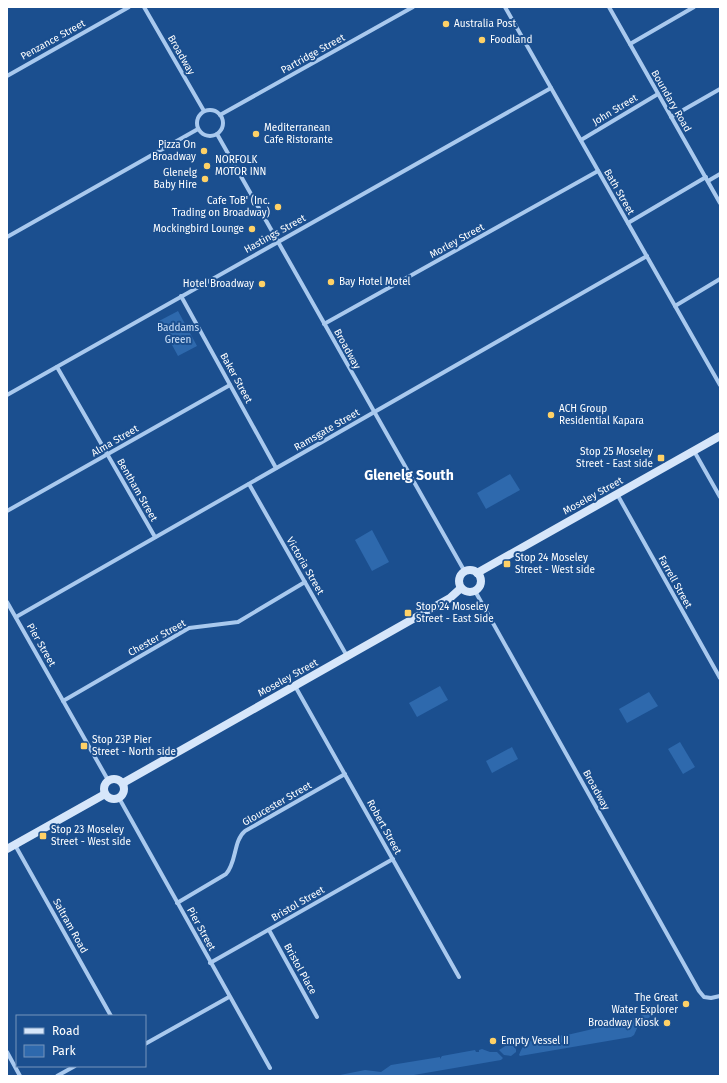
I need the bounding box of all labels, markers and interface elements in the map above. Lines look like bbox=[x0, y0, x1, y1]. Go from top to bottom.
street label: Penzance Street bbox=[19, 17, 88, 63]
place label: Australia Post bbox=[454, 18, 517, 30]
marker: Australia Post bbox=[441, 19, 451, 29]
street label: Partridge Street bbox=[279, 31, 347, 76]
street label: Broadway bbox=[165, 33, 197, 77]
place label: Foodland bbox=[490, 34, 532, 46]
marker: Foodland bbox=[477, 35, 487, 45]
street label: Boundary Road bbox=[648, 68, 694, 134]
street label: John Street bbox=[590, 92, 640, 128]
place label: Mediterranean Cafe Ristorante bbox=[264, 122, 333, 146]
marker: Mediterranean Cafe Ristorante bbox=[251, 129, 261, 139]
place label: Pizza On Broadway bbox=[152, 139, 196, 163]
marker: Pizza On Broadway bbox=[199, 146, 209, 156]
place label: NORFOLK MOTOR INN bbox=[215, 154, 266, 178]
marker: NORFOLK MOTOR INN bbox=[202, 161, 212, 171]
place label: Glenelg Baby Hire bbox=[153, 167, 198, 191]
street label: Bath Street bbox=[601, 167, 637, 217]
marker: Glenelg Baby Hire bbox=[200, 174, 210, 184]
place label: Cafe ToB' (Inc. Trading on Broadway) bbox=[172, 194, 270, 219]
marker: Cafe ToB' (Inc. Trading on Broadway) bbox=[273, 202, 283, 212]
street label: Hastings Street bbox=[242, 212, 308, 256]
street label: Morley Street bbox=[428, 221, 487, 261]
place label: Mockingbird Lounge bbox=[153, 223, 244, 235]
marker: Mockingbird Lounge bbox=[247, 224, 257, 234]
place label: Bay Hotel Motel bbox=[339, 276, 411, 288]
marker: Bay Hotel Motel bbox=[326, 277, 336, 287]
place label: Hotel Broadway bbox=[183, 278, 254, 290]
marker: Hotel Broadway bbox=[257, 279, 267, 289]
park label: Baddams Green bbox=[157, 322, 199, 346]
street label: Broadway bbox=[331, 327, 363, 371]
street label: Baker Street bbox=[217, 351, 255, 406]
place label: ACH Group Residential Kapara bbox=[559, 403, 644, 427]
street label: Ramsgate Street bbox=[292, 406, 362, 454]
marker: ACH Group Residential Kapara bbox=[546, 410, 556, 420]
street label: Alma Street bbox=[89, 422, 141, 459]
place label: Stop 25 Moseley Street - East side bbox=[576, 446, 653, 470]
marker: Stop 25 Moseley Street - East side bbox=[656, 453, 666, 463]
street label: Bentham Street bbox=[114, 456, 160, 524]
district label: Glenelg South bbox=[364, 467, 454, 484]
street label: Moseley Street bbox=[561, 474, 625, 517]
street label: Victoria Street bbox=[284, 535, 326, 597]
place label: Stop 24 Moseley Street - West side bbox=[515, 552, 595, 576]
street label: Farrell Street bbox=[656, 554, 695, 611]
marker: Stop 24 Moseley Street - West side bbox=[502, 559, 512, 569]
place label: Stop 24 Moseley Street - East Side bbox=[416, 601, 494, 625]
marker: Stop 24 Moseley Street - East Side bbox=[403, 608, 413, 618]
street label: Chester Street bbox=[126, 617, 188, 659]
street label: Pier Street bbox=[24, 621, 58, 669]
street label: Moseley Street bbox=[256, 656, 320, 699]
place label: Stop 23P Pier Street - North side bbox=[92, 734, 176, 758]
marker: Stop 23P Pier Street - North side bbox=[79, 741, 89, 751]
street label: Broadway bbox=[580, 768, 612, 812]
street label: Gloucester Street bbox=[240, 779, 314, 829]
street label: Robert Street bbox=[364, 798, 404, 857]
place label: Stop 23 Moseley Street - West side bbox=[51, 824, 131, 848]
marker: Stop 23 Moseley Street - West side bbox=[38, 831, 48, 841]
street label: Bristol Street bbox=[269, 884, 327, 924]
street label: Saltram Road bbox=[50, 897, 90, 955]
street label: Pier Street bbox=[184, 905, 218, 953]
street label: Bristol Place bbox=[281, 941, 319, 997]
place label: The Great Water Explorer bbox=[611, 992, 678, 1016]
marker: The Great Water Explorer bbox=[681, 999, 691, 1009]
legend bbox=[16, 1015, 146, 1067]
place label: Broadway Kiosk bbox=[588, 1017, 660, 1029]
marker: Broadway Kiosk bbox=[662, 1018, 672, 1028]
text: Road bbox=[52, 1024, 80, 1038]
place label: Empty Vessel II bbox=[501, 1035, 569, 1047]
marker: Empty Vessel II bbox=[488, 1036, 498, 1046]
text: Park bbox=[52, 1044, 76, 1058]

